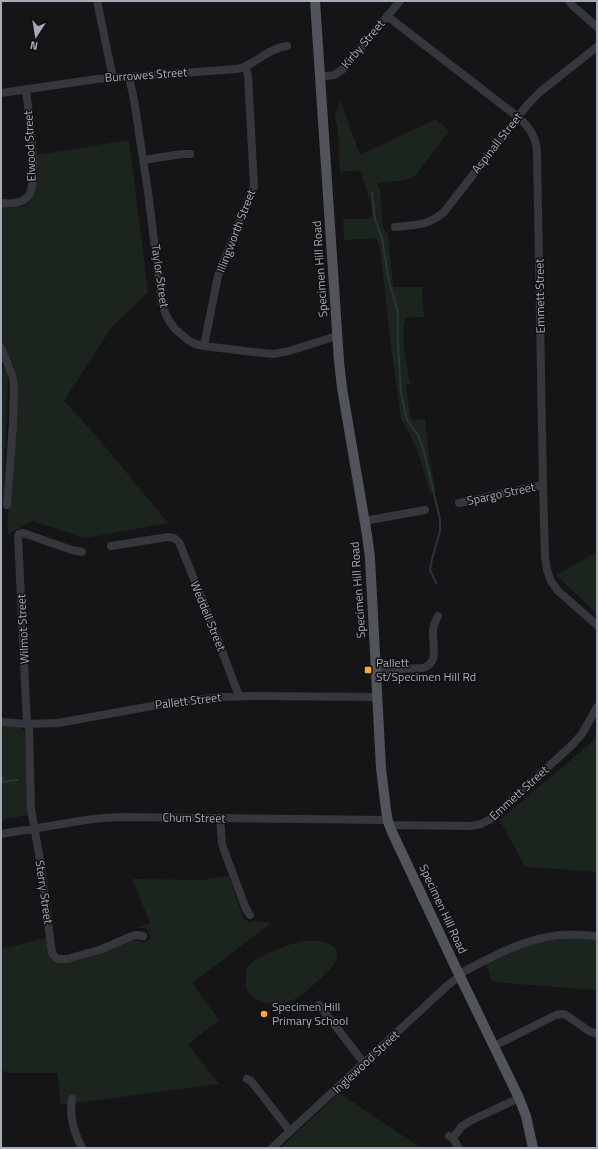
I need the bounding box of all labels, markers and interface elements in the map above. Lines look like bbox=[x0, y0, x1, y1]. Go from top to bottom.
street label: Kirby Street bbox=[336, 14, 389, 72]
north arrow bbox=[16, 16, 56, 56]
text: N bbox=[29, 37, 39, 54]
street label: Burrowes Street bbox=[104, 62, 189, 87]
street label: Aspinall Street bbox=[467, 107, 527, 177]
street label: Elwood Street bbox=[18, 109, 41, 182]
street label: Illingworth Street bbox=[211, 186, 260, 275]
street label: Specimen Hill Road bbox=[307, 220, 332, 318]
street label: Taylor Street bbox=[147, 243, 174, 310]
street label: Emmett Street bbox=[529, 258, 550, 334]
street label: Spargo Street bbox=[465, 477, 537, 510]
street label: Specimen Hill Road bbox=[345, 541, 370, 639]
street label: Weddell Street bbox=[186, 578, 231, 655]
street label: Wilmot Street bbox=[11, 593, 34, 665]
place label: Pallett St/Specimen Hill Rd bbox=[376, 653, 476, 686]
marker: Pallett St/Specimen Hill Rd bbox=[363, 665, 373, 675]
street label: Pallett Street bbox=[154, 687, 223, 714]
street label: Emmett Street bbox=[485, 760, 553, 825]
street label: Chum Street bbox=[162, 807, 226, 828]
street label: Sterry Street bbox=[31, 859, 58, 926]
street label: Specimen Hill Road bbox=[414, 861, 473, 957]
place label: Specimen Hill Primary School bbox=[272, 997, 348, 1030]
marker: Specimen Hill Primary School bbox=[259, 1009, 269, 1019]
street label: Inglewood Street bbox=[328, 1025, 404, 1098]

